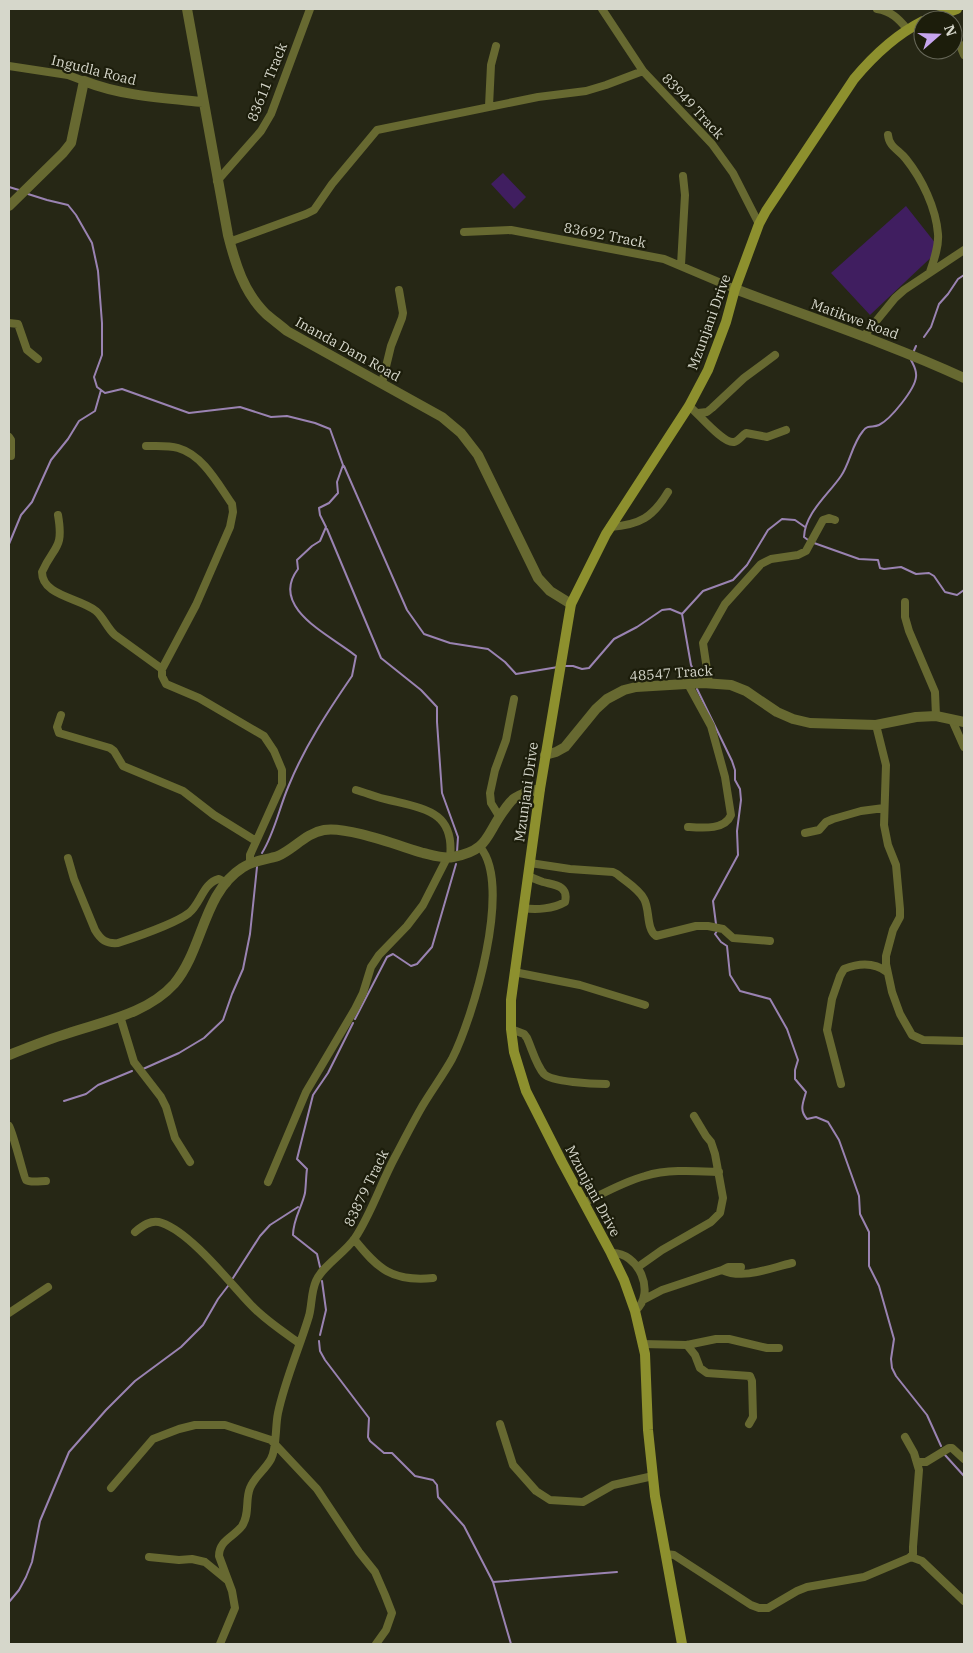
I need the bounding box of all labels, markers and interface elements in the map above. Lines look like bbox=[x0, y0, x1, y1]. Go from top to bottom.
north arrow bbox=[913, 10, 963, 60]
text: N bbox=[940, 22, 961, 39]
street label: 83611 Track bbox=[243, 39, 291, 124]
street label: Ingudla Road bbox=[50, 51, 139, 89]
street label: 83949 Track bbox=[658, 69, 729, 143]
street label: 83692 Track bbox=[562, 218, 648, 252]
street label: Mzunjani Drive bbox=[683, 272, 735, 372]
street label: Matikwe Road bbox=[809, 295, 902, 343]
street label: Inanda Dam Road bbox=[292, 313, 404, 386]
street label: 48547 Track bbox=[629, 661, 714, 685]
street label: Mzunjani Drive bbox=[510, 741, 542, 843]
street label: Mzunjani Drive bbox=[561, 1142, 625, 1240]
street label: 83879 Track bbox=[340, 1146, 393, 1229]

